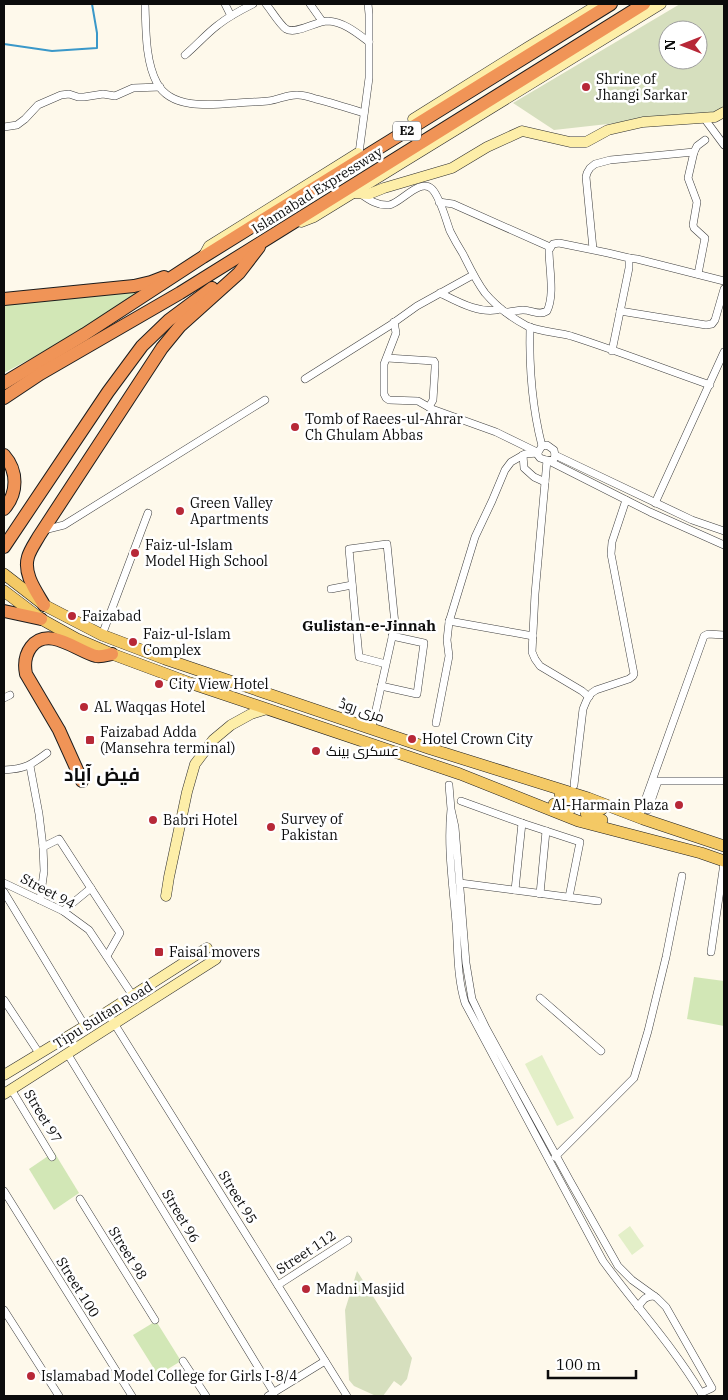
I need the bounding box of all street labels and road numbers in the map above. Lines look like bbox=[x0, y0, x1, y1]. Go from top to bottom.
road number: E2 bbox=[393, 122, 421, 140]
street label: Islamabad Expressway bbox=[248, 142, 386, 238]
street label: مری روڈ bbox=[337, 694, 387, 726]
street label: Street 94 bbox=[18, 869, 78, 913]
street label: Tipu Sultan Road bbox=[50, 977, 156, 1053]
street label: Street 97 bbox=[20, 1086, 66, 1146]
street label: Street 95 bbox=[215, 1167, 261, 1227]
street label: Street 96 bbox=[158, 1186, 204, 1246]
street label: Street 98 bbox=[105, 1223, 151, 1283]
street label: Street 112 bbox=[273, 1226, 339, 1278]
street label: Street 100 bbox=[52, 1253, 104, 1321]

